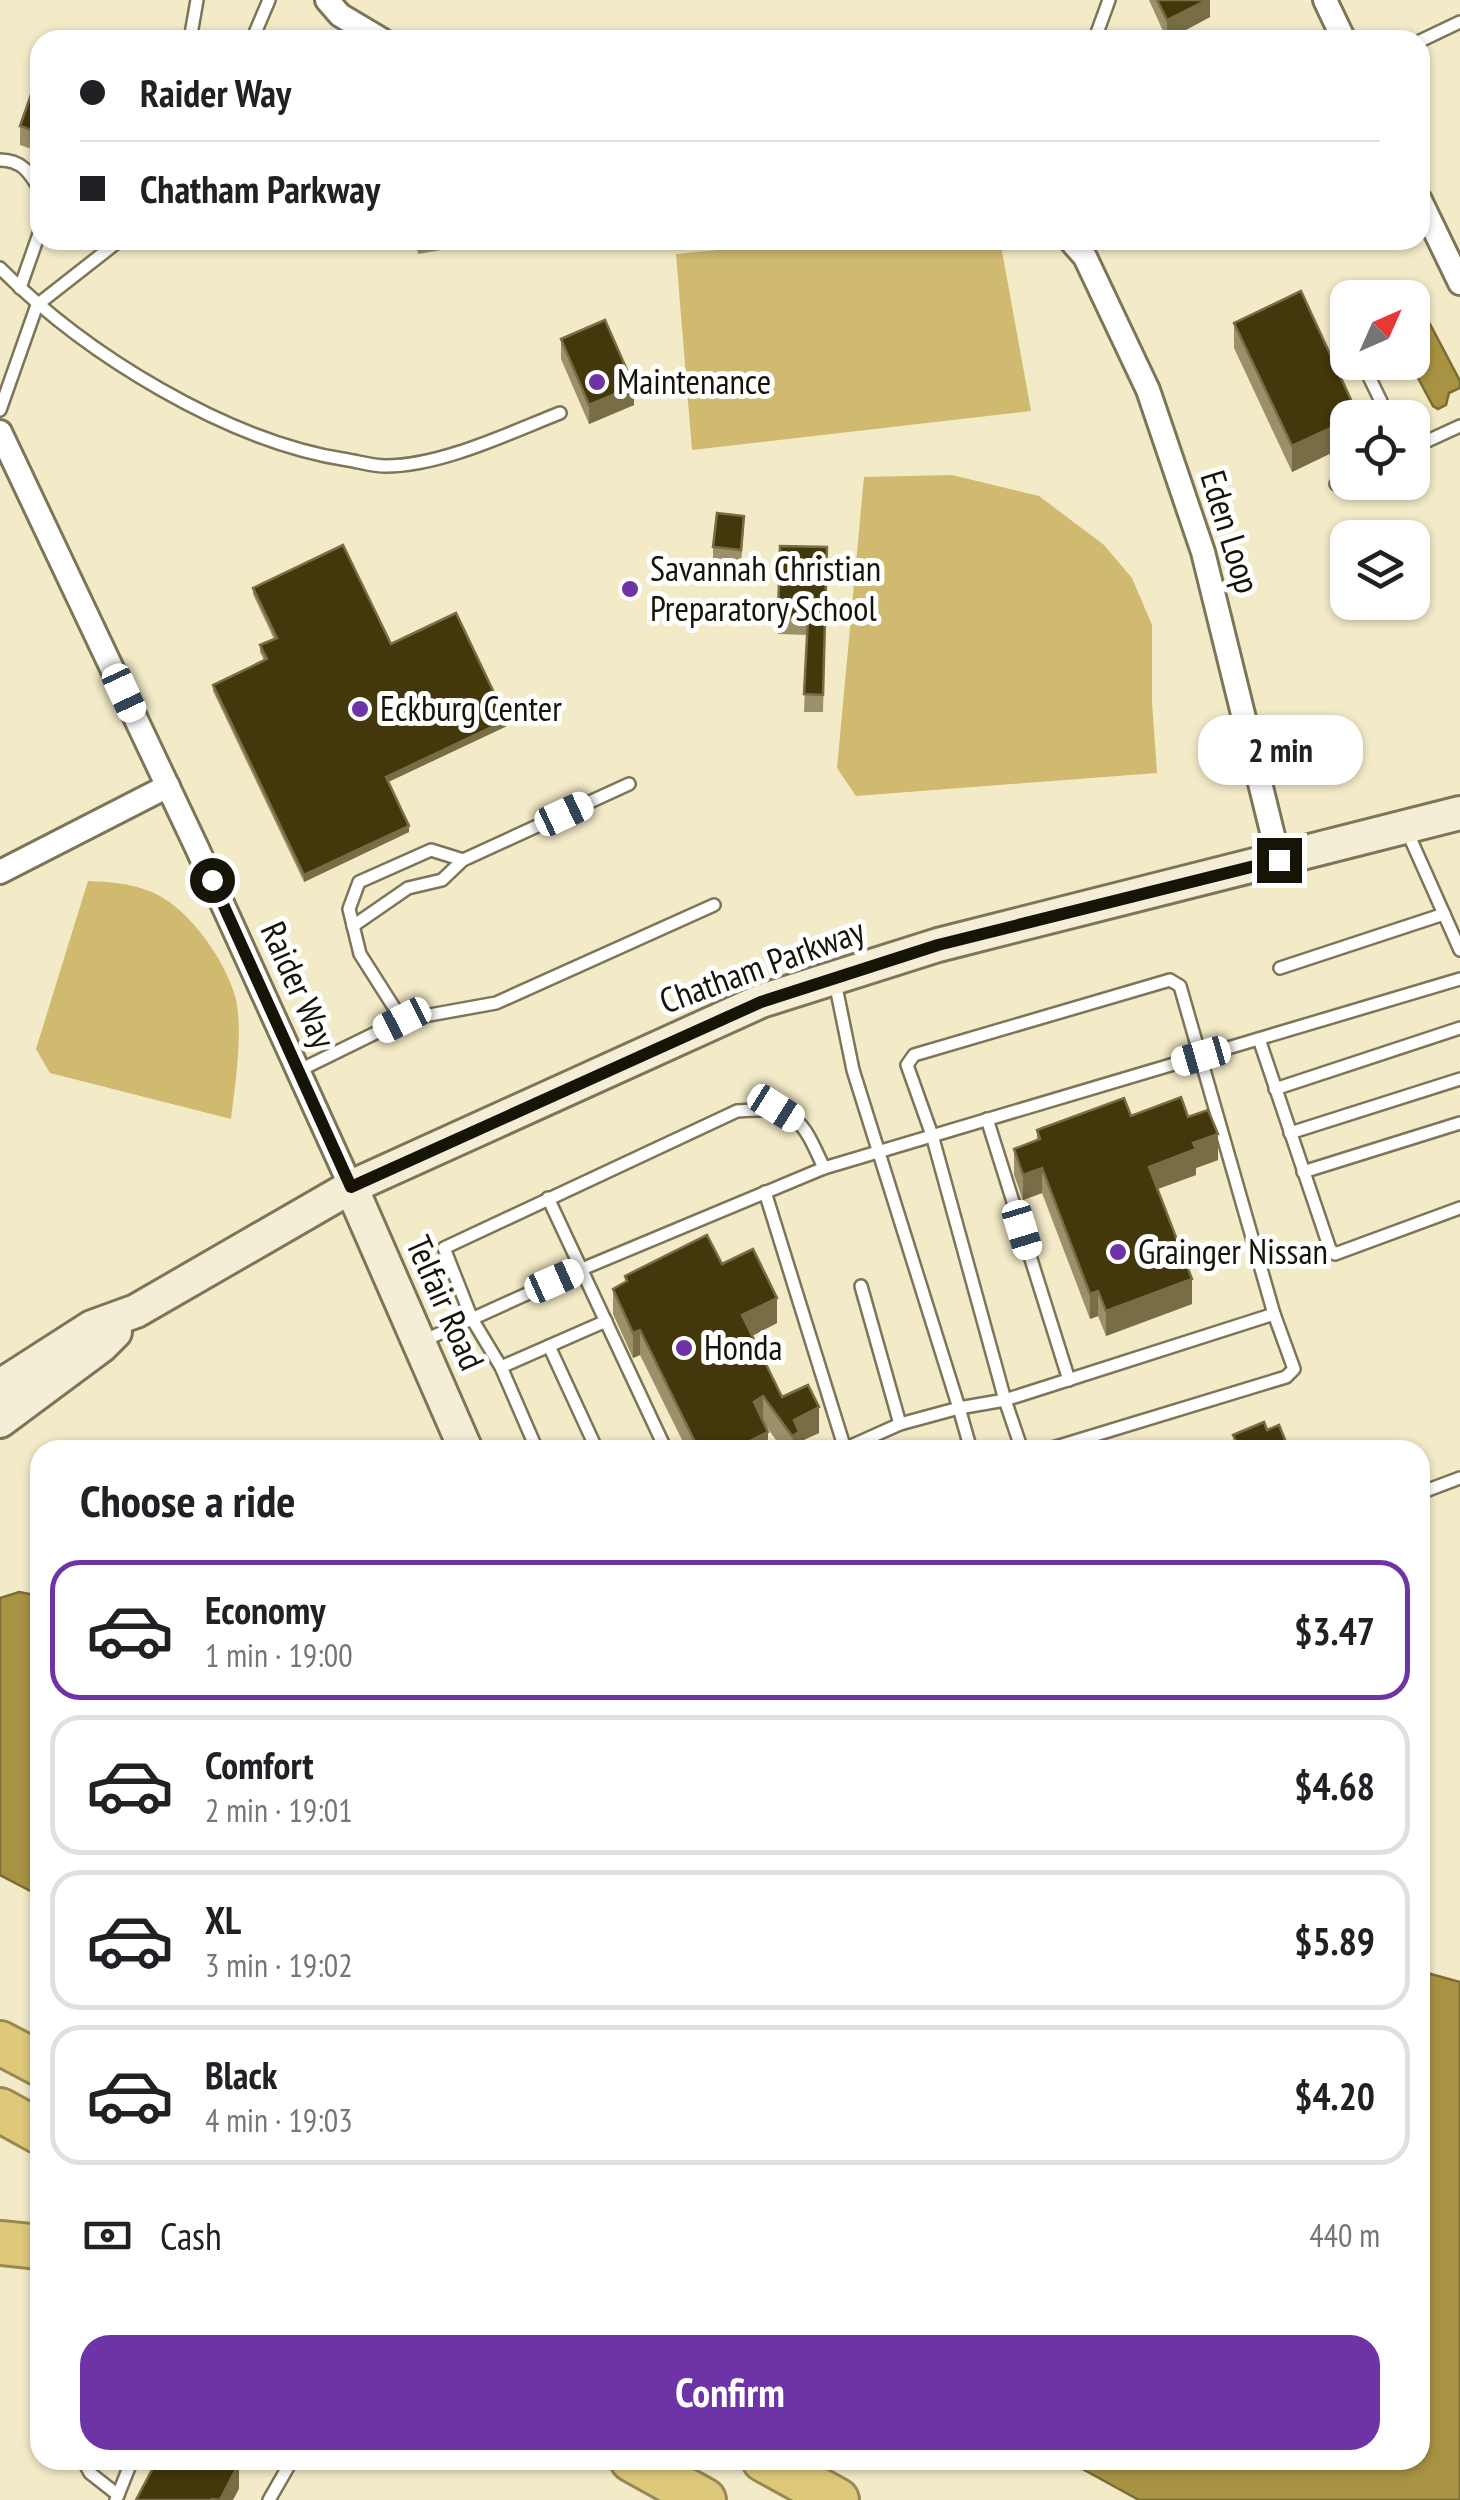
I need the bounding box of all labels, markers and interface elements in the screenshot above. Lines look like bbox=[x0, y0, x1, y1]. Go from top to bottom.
text: Raider Way bbox=[140, 68, 291, 117]
text: Chatham Parkway bbox=[140, 164, 380, 213]
north arrow bbox=[1330, 280, 1430, 380]
map controls bbox=[1330, 280, 1430, 620]
place label: Maintenance bbox=[617, 358, 771, 404]
marker: Maintenance bbox=[586, 371, 608, 393]
button: locate bbox=[1330, 400, 1430, 500]
street label: Eden Loop bbox=[1191, 465, 1271, 599]
button: layers bbox=[1330, 520, 1430, 620]
place label: Savannah Christian Preparatory School bbox=[650, 545, 881, 631]
marker: Savannah Christian Preparatory School bbox=[619, 578, 641, 600]
car bbox=[98, 659, 150, 727]
place label: Eckburg Center bbox=[380, 685, 562, 731]
marker: Eckburg Center bbox=[349, 698, 371, 720]
callout: 2 min bbox=[1196, 715, 1362, 785]
text: 2 min bbox=[1248, 729, 1313, 771]
car bbox=[530, 788, 598, 840]
route end bbox=[1257, 838, 1302, 883]
route start bbox=[190, 858, 235, 903]
street label: Chatham Parkway bbox=[653, 906, 871, 1023]
street label: Raider Way bbox=[251, 914, 348, 1056]
car bbox=[368, 993, 436, 1047]
car bbox=[1168, 1033, 1234, 1079]
car bbox=[743, 1079, 809, 1137]
car bbox=[999, 1197, 1045, 1263]
street label: Telfair Road bbox=[396, 1228, 496, 1377]
place label: Grainger Nissan bbox=[1138, 1228, 1328, 1274]
marker: Grainger Nissan bbox=[1107, 1241, 1129, 1263]
car bbox=[520, 1255, 588, 1307]
place label: Honda bbox=[704, 1324, 782, 1370]
marker: Honda bbox=[673, 1337, 695, 1359]
text: Choose a ride bbox=[80, 1471, 295, 1529]
icon: car bbox=[85, 1585, 175, 1675]
text: Economy bbox=[205, 1585, 325, 1634]
text: $3.47 bbox=[1294, 1606, 1375, 1655]
text: 1 min · 19:00 bbox=[205, 1634, 353, 1676]
icon: car bbox=[85, 1740, 175, 1830]
text: Comfort bbox=[205, 1740, 314, 1789]
text: $4.68 bbox=[1294, 1761, 1375, 1810]
text: 2 min · 19:01 bbox=[205, 1789, 353, 1831]
icon: car bbox=[85, 1895, 175, 1985]
text: XL bbox=[205, 1895, 241, 1944]
text: $5.89 bbox=[1294, 1916, 1375, 1965]
text: 3 min · 19:02 bbox=[205, 1944, 353, 1986]
icon: car bbox=[85, 2050, 175, 2140]
text: Black bbox=[205, 2050, 278, 2099]
text: $4.20 bbox=[1294, 2071, 1375, 2120]
text: 4 min · 19:03 bbox=[205, 2099, 353, 2141]
icon: cash bbox=[80, 2208, 135, 2263]
text: Cash bbox=[160, 2211, 222, 2260]
text: 440 m bbox=[1309, 2214, 1380, 2256]
button: Confirm bbox=[80, 2335, 1380, 2450]

